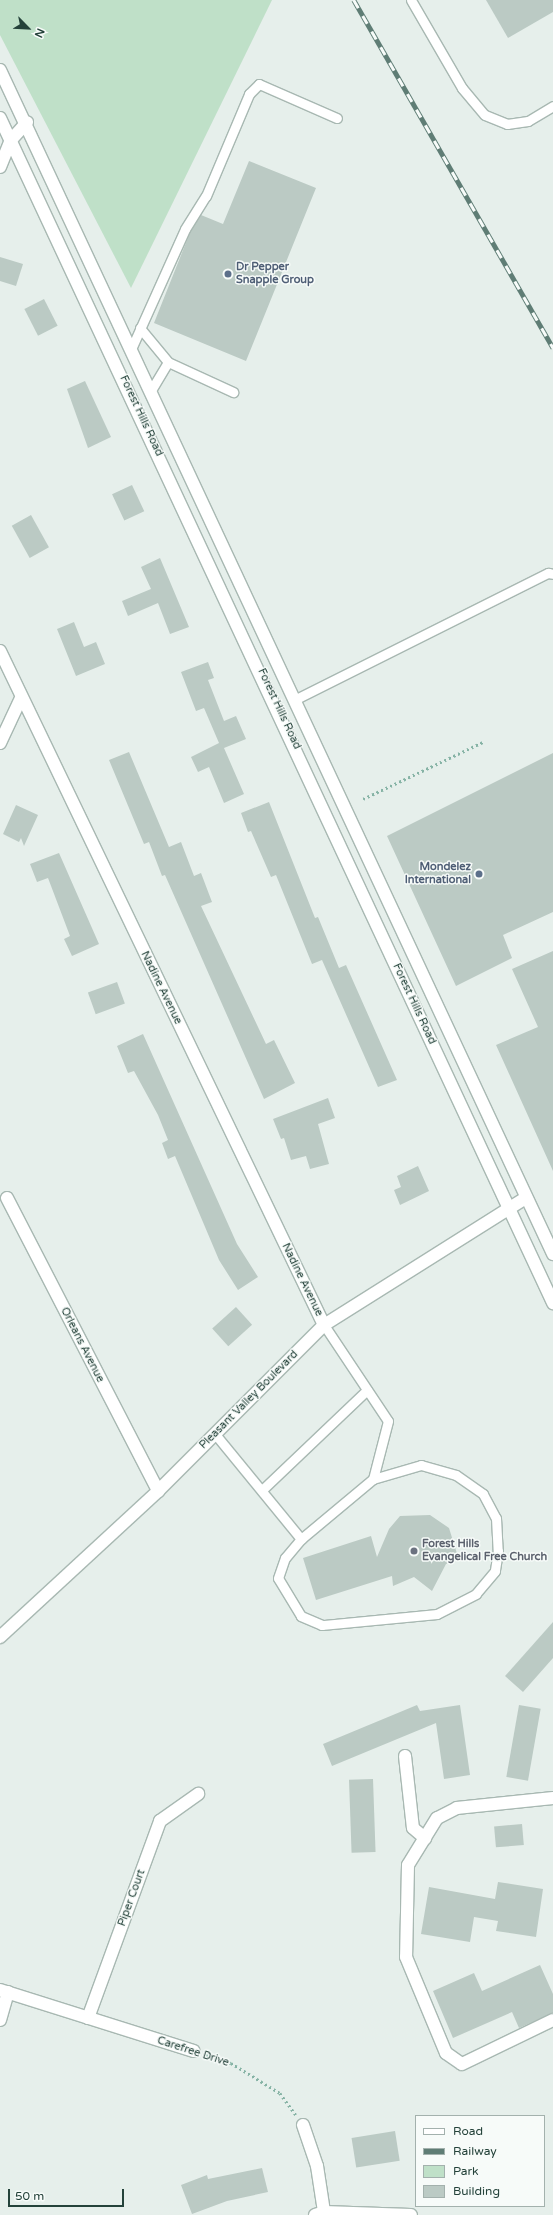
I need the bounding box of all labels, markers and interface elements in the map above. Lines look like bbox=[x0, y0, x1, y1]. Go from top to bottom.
north arrow bbox=[8, 8, 48, 48]
text: N bbox=[32, 26, 47, 40]
place label: Dr Pepper Snapple Group bbox=[236, 261, 314, 287]
marker: Dr Pepper Snapple Group bbox=[223, 269, 233, 279]
street label: Forest Hills Road bbox=[116, 373, 166, 459]
street label: Forest Hills Road bbox=[254, 666, 304, 752]
place label: Mondelez International bbox=[405, 861, 471, 887]
marker: Mondelez International bbox=[474, 869, 484, 879]
street label: Nadine Avenue bbox=[138, 949, 184, 1027]
street label: Forest Hills Road bbox=[389, 961, 439, 1047]
street label: Nadine Avenue bbox=[279, 1241, 325, 1319]
street label: Orleans Avenue bbox=[57, 1305, 107, 1385]
street label: Pleasant Valley Boulevard bbox=[197, 1348, 301, 1452]
place label: Forest Hills Evangelical Free Church bbox=[422, 1538, 547, 1564]
marker: Forest Hills Evangelical Free Church bbox=[409, 1546, 419, 1556]
street label: Piper Court bbox=[116, 1868, 148, 1928]
street label: Carefree Drive bbox=[155, 2034, 231, 2070]
legend bbox=[415, 2115, 545, 2207]
text: Road bbox=[453, 2124, 483, 2138]
text: Railway bbox=[453, 2144, 497, 2158]
text: Park bbox=[453, 2164, 479, 2178]
scale bar bbox=[10, 2181, 126, 2207]
text: Building bbox=[453, 2184, 500, 2198]
text: 50 m bbox=[15, 2189, 44, 2203]

